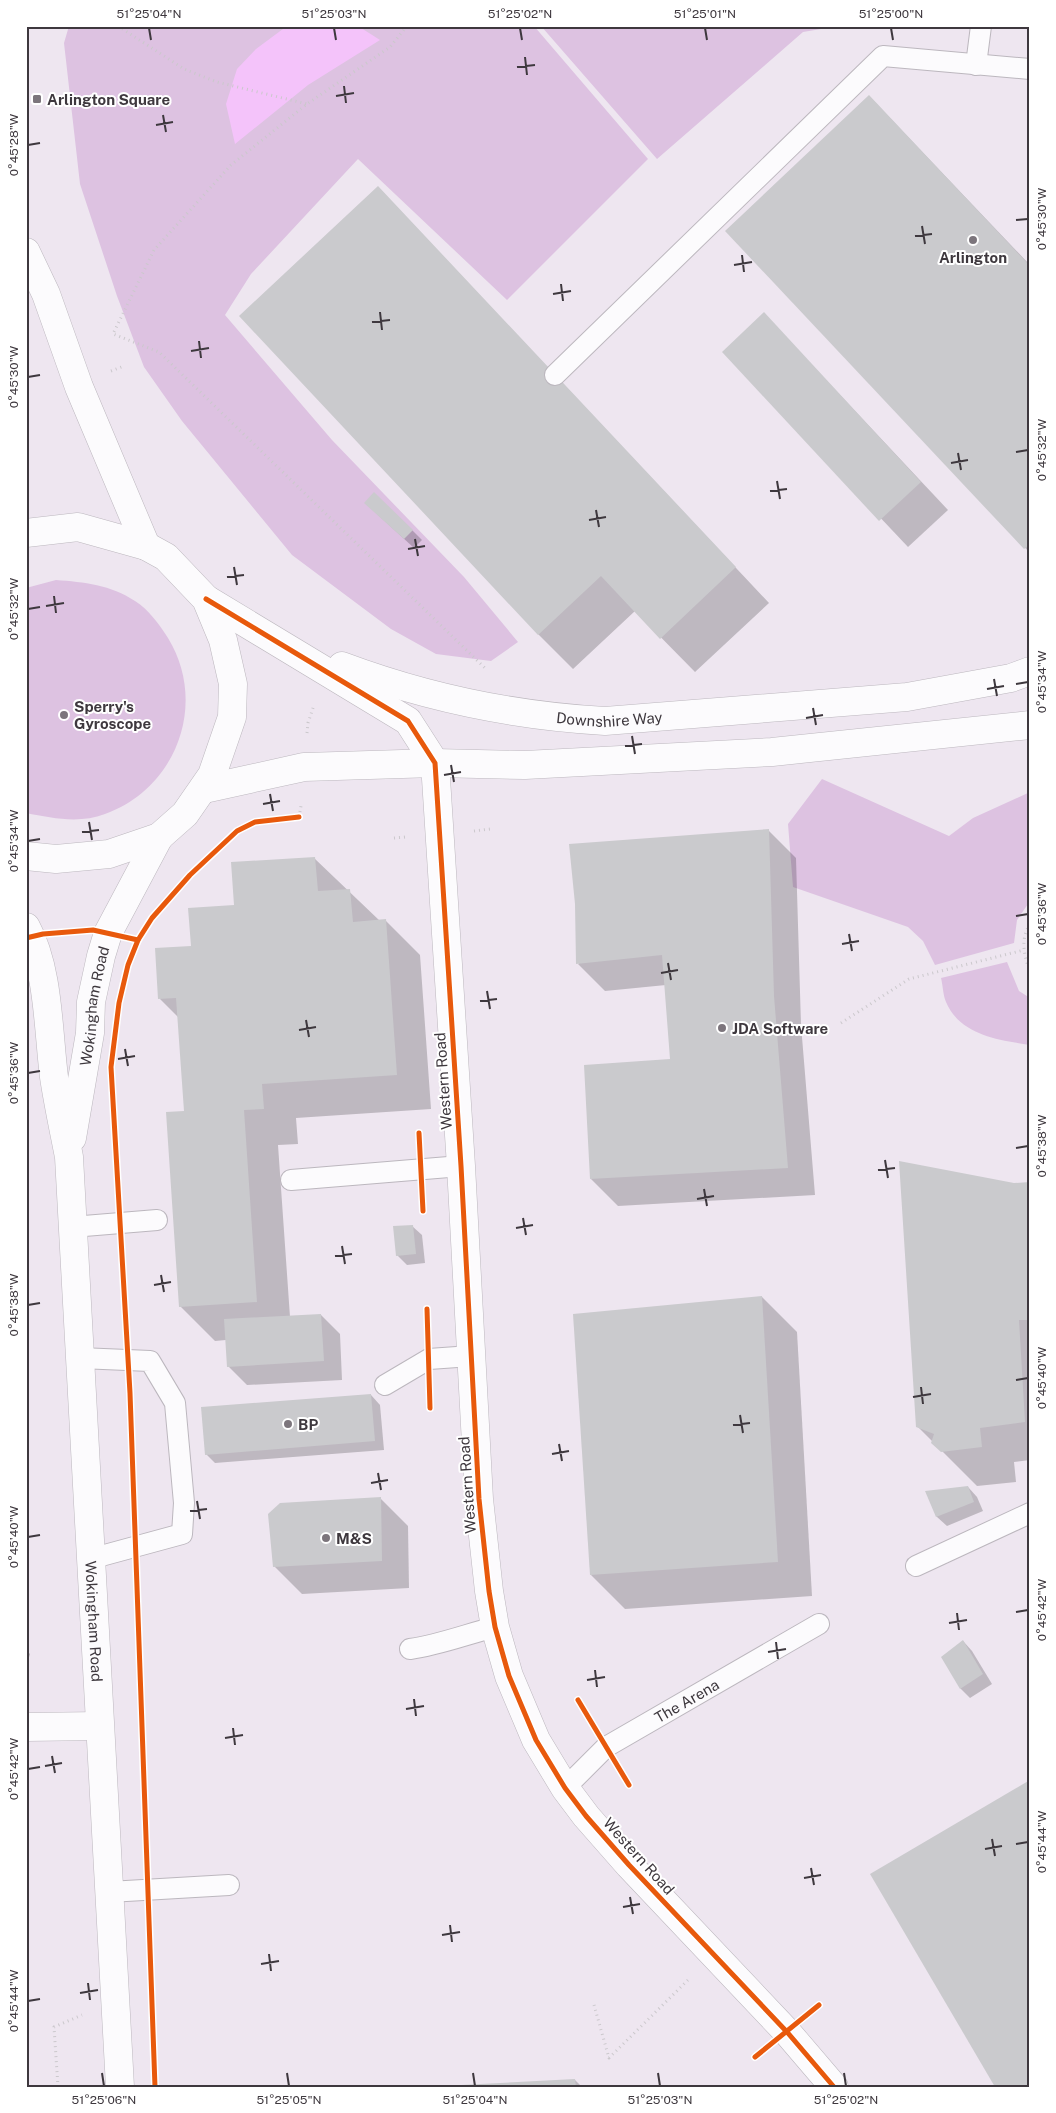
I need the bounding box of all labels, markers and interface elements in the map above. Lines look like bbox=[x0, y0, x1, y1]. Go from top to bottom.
text: 51°25'04"N bbox=[117, 7, 181, 21]
text: 51°25'03"N bbox=[302, 7, 366, 21]
text: 51°25'02"N bbox=[488, 7, 552, 21]
text: 51°25'01"N bbox=[674, 7, 736, 21]
text: 51°25'00"N bbox=[859, 7, 923, 21]
place label: Arlington Square bbox=[47, 91, 170, 108]
marker: Arlington Square bbox=[31, 93, 43, 105]
text: 0°45'28"W bbox=[7, 113, 21, 176]
text: 0°45'30"W bbox=[1035, 187, 1049, 250]
marker: Arlington bbox=[967, 234, 979, 246]
place label: Arlington bbox=[939, 249, 1007, 266]
text: 0°45'30"W bbox=[7, 345, 21, 408]
text: 0°45'32"W bbox=[1035, 418, 1049, 481]
text: 0°45'32"W bbox=[7, 577, 21, 640]
text: 0°45'34"W bbox=[1035, 650, 1049, 713]
place label: Sperry's Gyroscope bbox=[74, 698, 151, 732]
street label: Downshire Way bbox=[555, 708, 663, 730]
marker: Sperry's Gyroscope bbox=[58, 709, 70, 721]
text: 0°45'34"W bbox=[7, 809, 21, 872]
text: 0°45'36"W bbox=[1035, 882, 1049, 945]
street label: Wokingham Road bbox=[76, 944, 112, 1067]
place label: JDA Software bbox=[732, 1020, 828, 1037]
marker: JDA Software bbox=[716, 1022, 728, 1034]
street label: Western Road bbox=[431, 1032, 455, 1130]
text: 0°45'36"W bbox=[7, 1041, 21, 1104]
text: 0°45'38"W bbox=[1035, 1114, 1049, 1177]
text: 0°45'38"W bbox=[7, 1273, 21, 1336]
text: 0°45'40"W bbox=[1035, 1346, 1049, 1409]
place label: BP bbox=[298, 1416, 318, 1433]
marker: BP bbox=[282, 1418, 294, 1430]
street label: Western Road bbox=[455, 1436, 479, 1534]
text: 0°45'40"W bbox=[7, 1505, 21, 1568]
place label: M&S bbox=[336, 1530, 372, 1547]
marker: M&S bbox=[320, 1532, 332, 1544]
street label: Wokingham Road bbox=[83, 1560, 106, 1682]
text: 0°45'42"W bbox=[1035, 1578, 1049, 1641]
street label: The Arena bbox=[651, 1675, 722, 1726]
text: 0°45'42"W bbox=[7, 1737, 21, 1800]
text: 0°45'44"W bbox=[1035, 1810, 1049, 1873]
street label: Western Road bbox=[600, 1814, 678, 1898]
text: 0°45'44"W bbox=[7, 1969, 21, 2032]
text: 51°25'06"N bbox=[72, 2093, 136, 2107]
text: 51°25'05"N bbox=[256, 2093, 322, 2107]
text: 51°25'04"N bbox=[443, 2093, 507, 2107]
text: 51°25'03"N bbox=[628, 2093, 692, 2107]
text: 51°25'02"N bbox=[814, 2093, 878, 2107]

